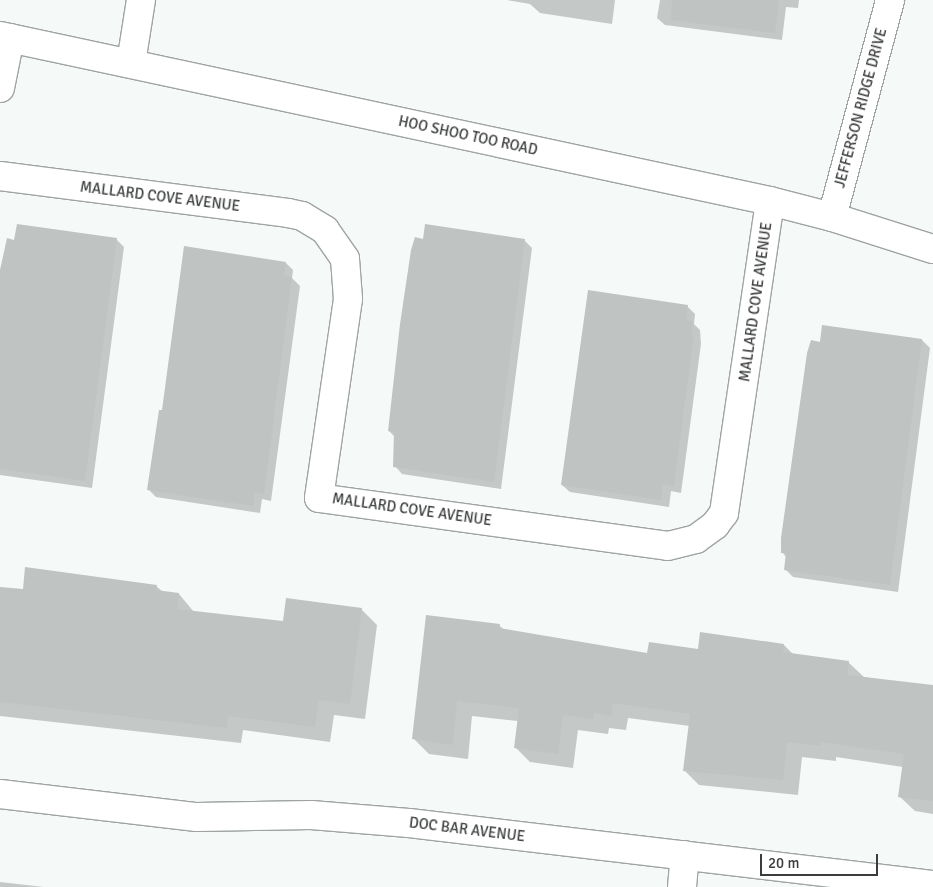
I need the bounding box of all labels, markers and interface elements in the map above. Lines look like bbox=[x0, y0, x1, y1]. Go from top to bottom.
street label: JEFFERSON RIDGE DRIVE bbox=[831, 26, 891, 190]
street label: HOO SHOO TOO ROAD bbox=[397, 112, 539, 160]
street label: MALLARD COVE AVENUE bbox=[79, 178, 241, 216]
street label: MALLARD COVE AVENUE bbox=[736, 221, 776, 383]
street label: MALLARD COVE AVENUE bbox=[331, 490, 493, 530]
street label: DOC BAR AVENUE bbox=[408, 814, 526, 846]
scale bar bbox=[763, 844, 880, 876]
text: 20 m bbox=[768, 854, 799, 872]

